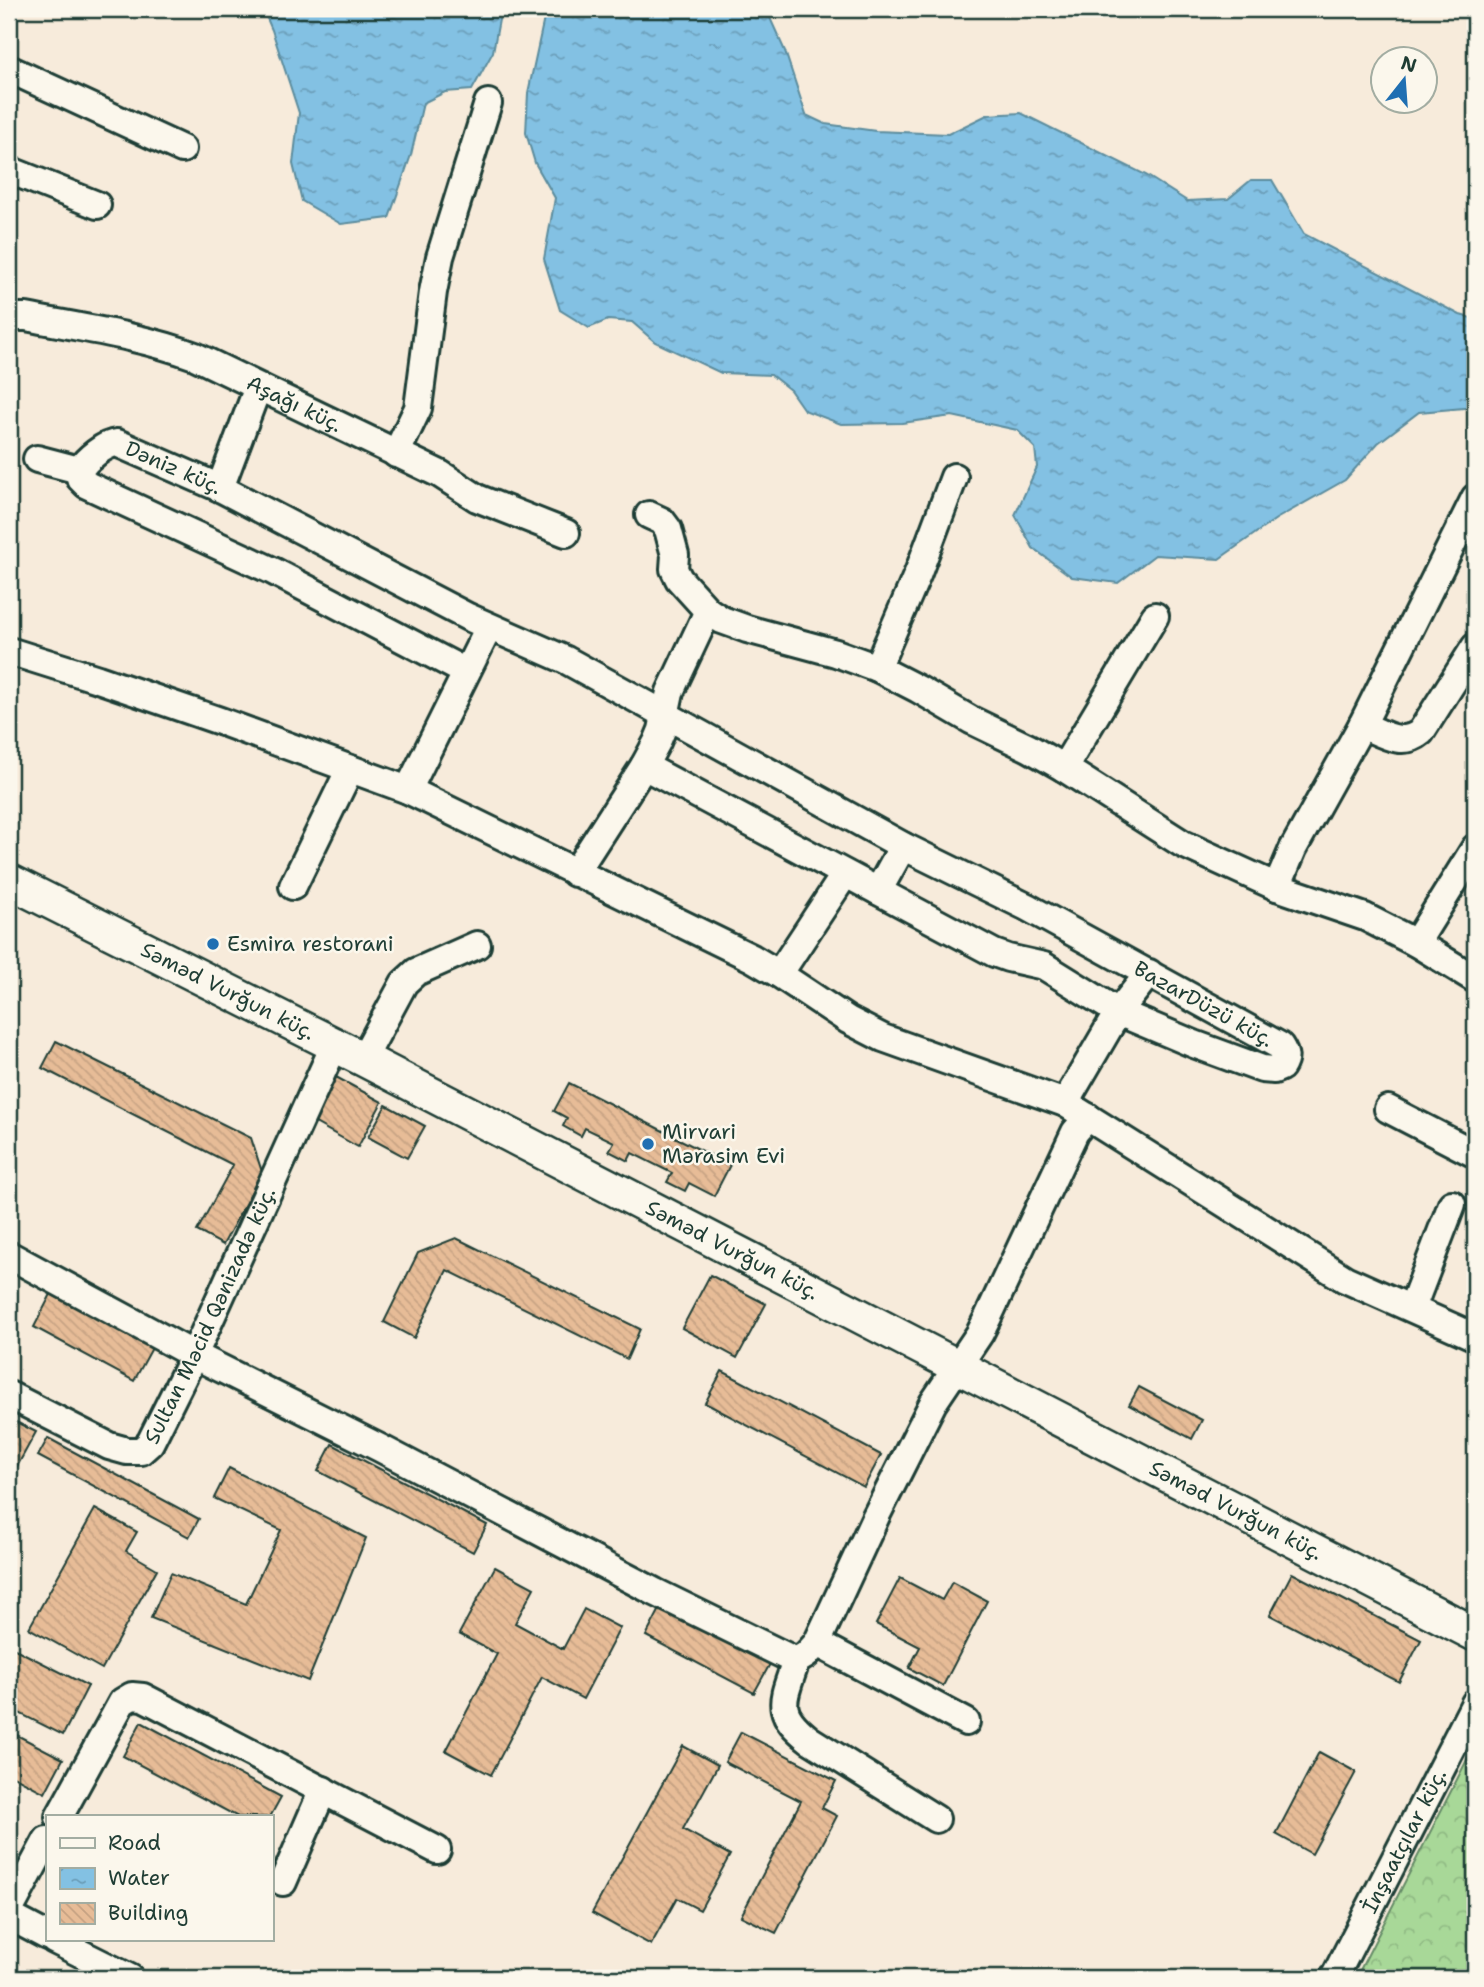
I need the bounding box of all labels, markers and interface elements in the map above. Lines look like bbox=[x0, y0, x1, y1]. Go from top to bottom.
north arrow bbox=[1368, 46, 1438, 116]
text: N bbox=[1398, 50, 1420, 78]
street label: Aşağı küç. bbox=[242, 369, 347, 439]
street label: Dəniz küç. bbox=[121, 434, 226, 501]
place label: Esmira restorani bbox=[227, 930, 394, 958]
street label: Səməd Vurğun küç. bbox=[136, 936, 320, 1047]
marker: Esmira restorani bbox=[205, 936, 221, 952]
street label: BazarDüzü küç. bbox=[1129, 954, 1278, 1054]
place label: Mirvari Mərasim Evi bbox=[662, 1118, 785, 1170]
marker: Mirvari Mərasim Evi bbox=[640, 1136, 656, 1152]
street label: Sultan Məcid Qənizadə küç. bbox=[138, 1183, 282, 1449]
street label: Səməd Vurğun küç. bbox=[641, 1194, 824, 1306]
street label: Səməd Vurğun küç. bbox=[1145, 1454, 1327, 1567]
street label: İnşaatçılar küç. bbox=[1355, 1764, 1453, 1918]
legend bbox=[46, 1815, 273, 1941]
text: Road bbox=[108, 1829, 161, 1857]
text: Water bbox=[108, 1864, 170, 1892]
text: Building bbox=[108, 1899, 188, 1927]

